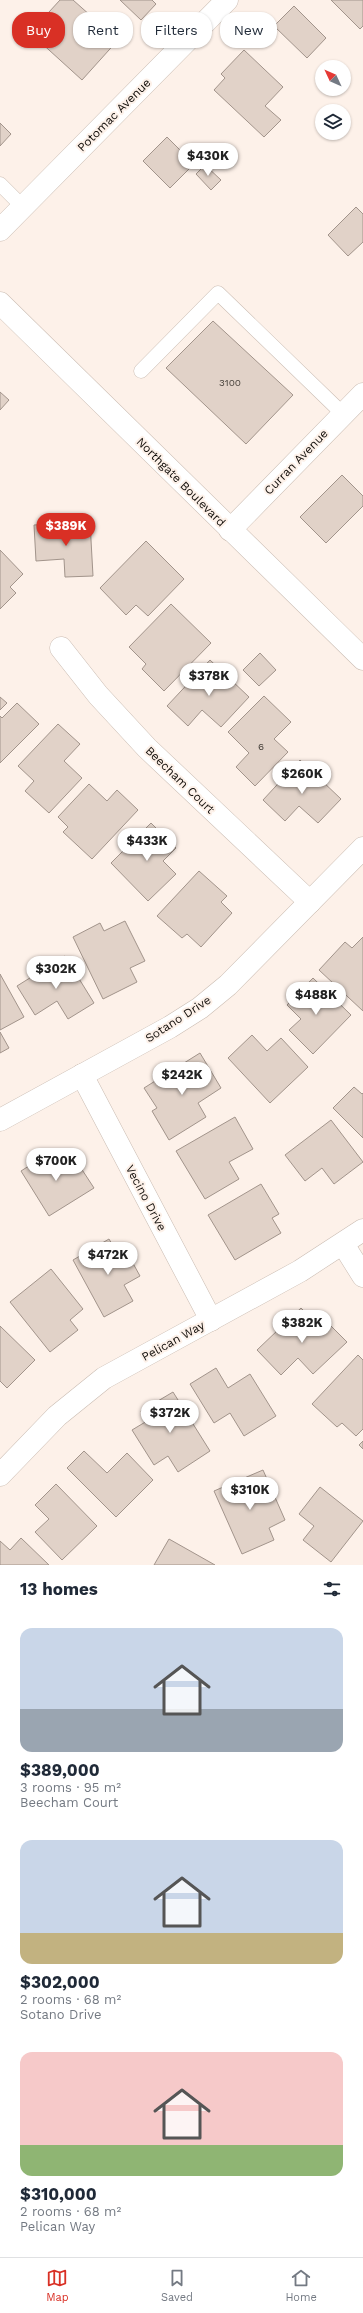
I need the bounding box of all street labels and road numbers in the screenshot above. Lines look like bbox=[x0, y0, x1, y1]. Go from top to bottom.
street label: Potomac Avenue bbox=[75, 76, 153, 154]
street label: Curran Avenue bbox=[261, 426, 331, 498]
street label: Northgate Boulevard bbox=[134, 435, 228, 529]
street label: Beecham Court bbox=[143, 744, 217, 816]
street label: Sotano Drive bbox=[143, 993, 213, 1045]
street label: Vecino Drive bbox=[123, 1163, 169, 1233]
street label: Pelican Way bbox=[139, 1318, 207, 1364]

